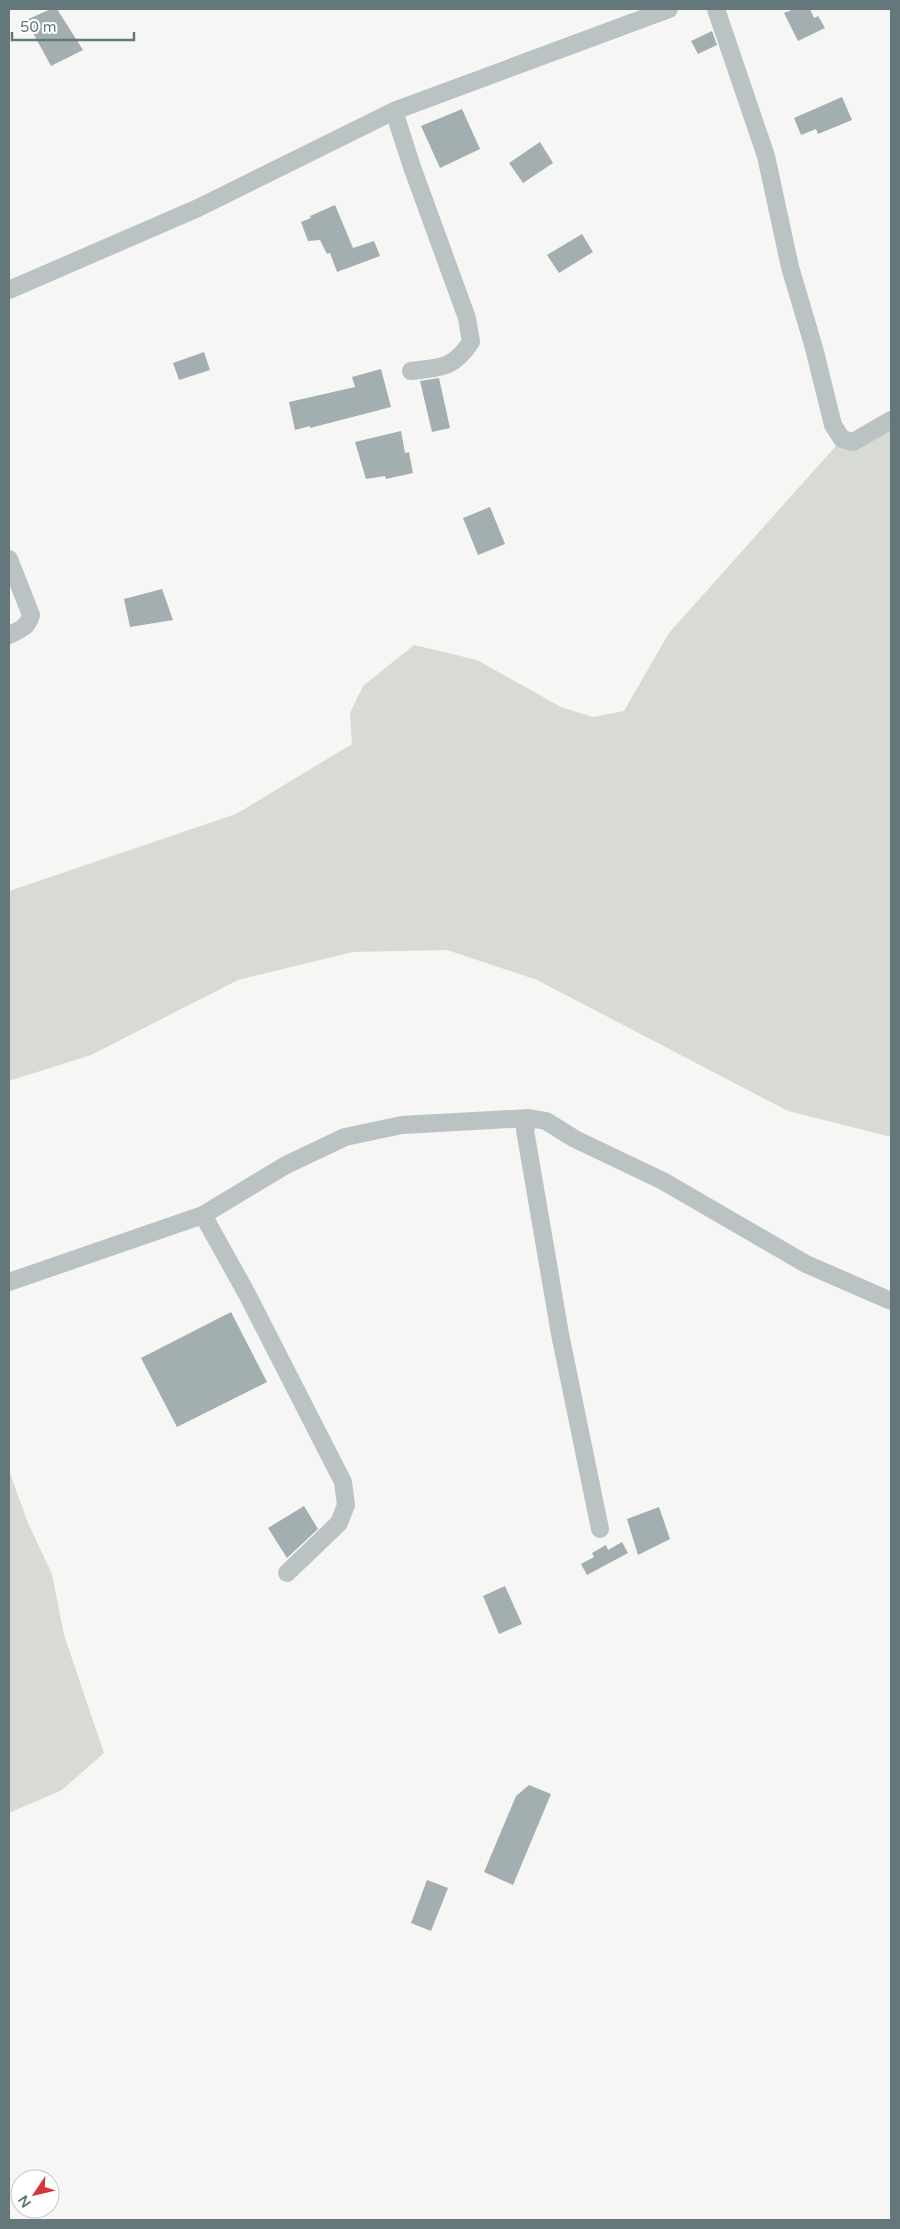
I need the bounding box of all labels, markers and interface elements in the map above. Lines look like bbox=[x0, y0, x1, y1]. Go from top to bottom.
scale bar bbox=[12, 10, 135, 42]
text: 50 m bbox=[20, 18, 57, 36]
north arrow bbox=[10, 2169, 60, 2219]
text: N bbox=[15, 2192, 35, 2211]

